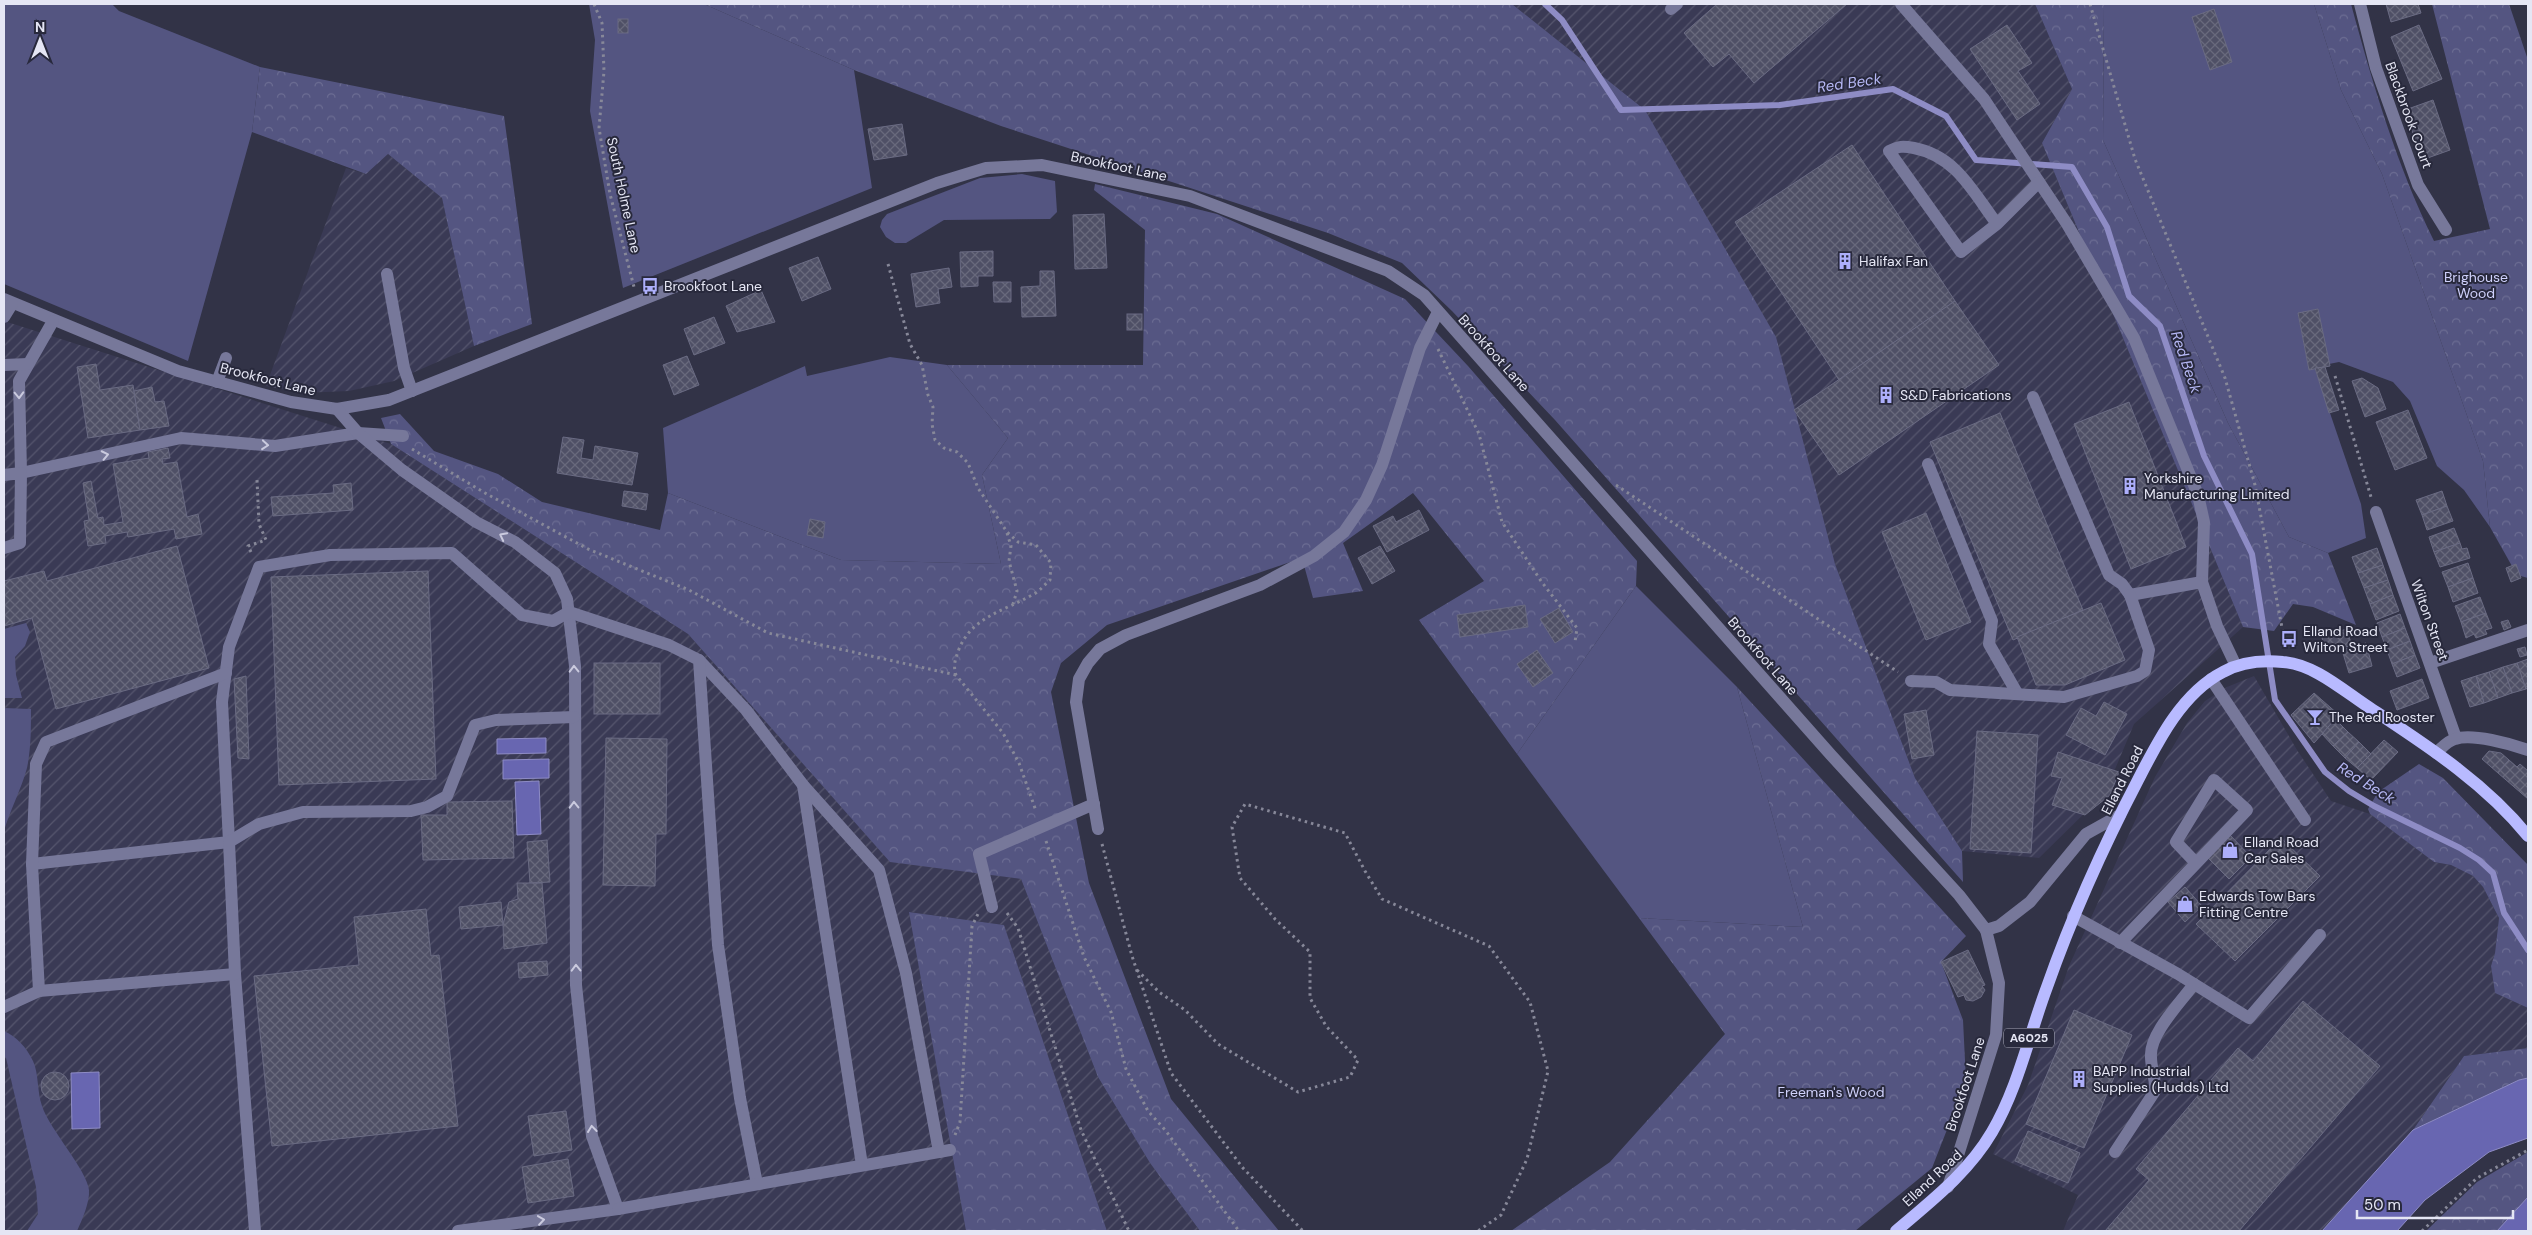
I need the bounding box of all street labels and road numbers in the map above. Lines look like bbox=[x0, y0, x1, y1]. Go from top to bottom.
street label: Blackbrook Court bbox=[2381, 59, 2437, 171]
street label: South Holme Lane bbox=[603, 136, 645, 255]
street label: Brookfoot Lane bbox=[1069, 147, 1169, 185]
street label: Brookfoot Lane bbox=[1455, 311, 1534, 395]
street label: Brookfoot Lane bbox=[218, 358, 318, 400]
street label: Wilton Street bbox=[2407, 577, 2453, 663]
street label: Brookfoot Lane bbox=[1724, 613, 1802, 699]
street label: Elland Road bbox=[2097, 743, 2147, 817]
road number: A6025 bbox=[2004, 1028, 2054, 1048]
street label: Brookfoot Lane bbox=[1941, 1035, 1989, 1133]
street label: Elland Road bbox=[1898, 1146, 1966, 1210]

